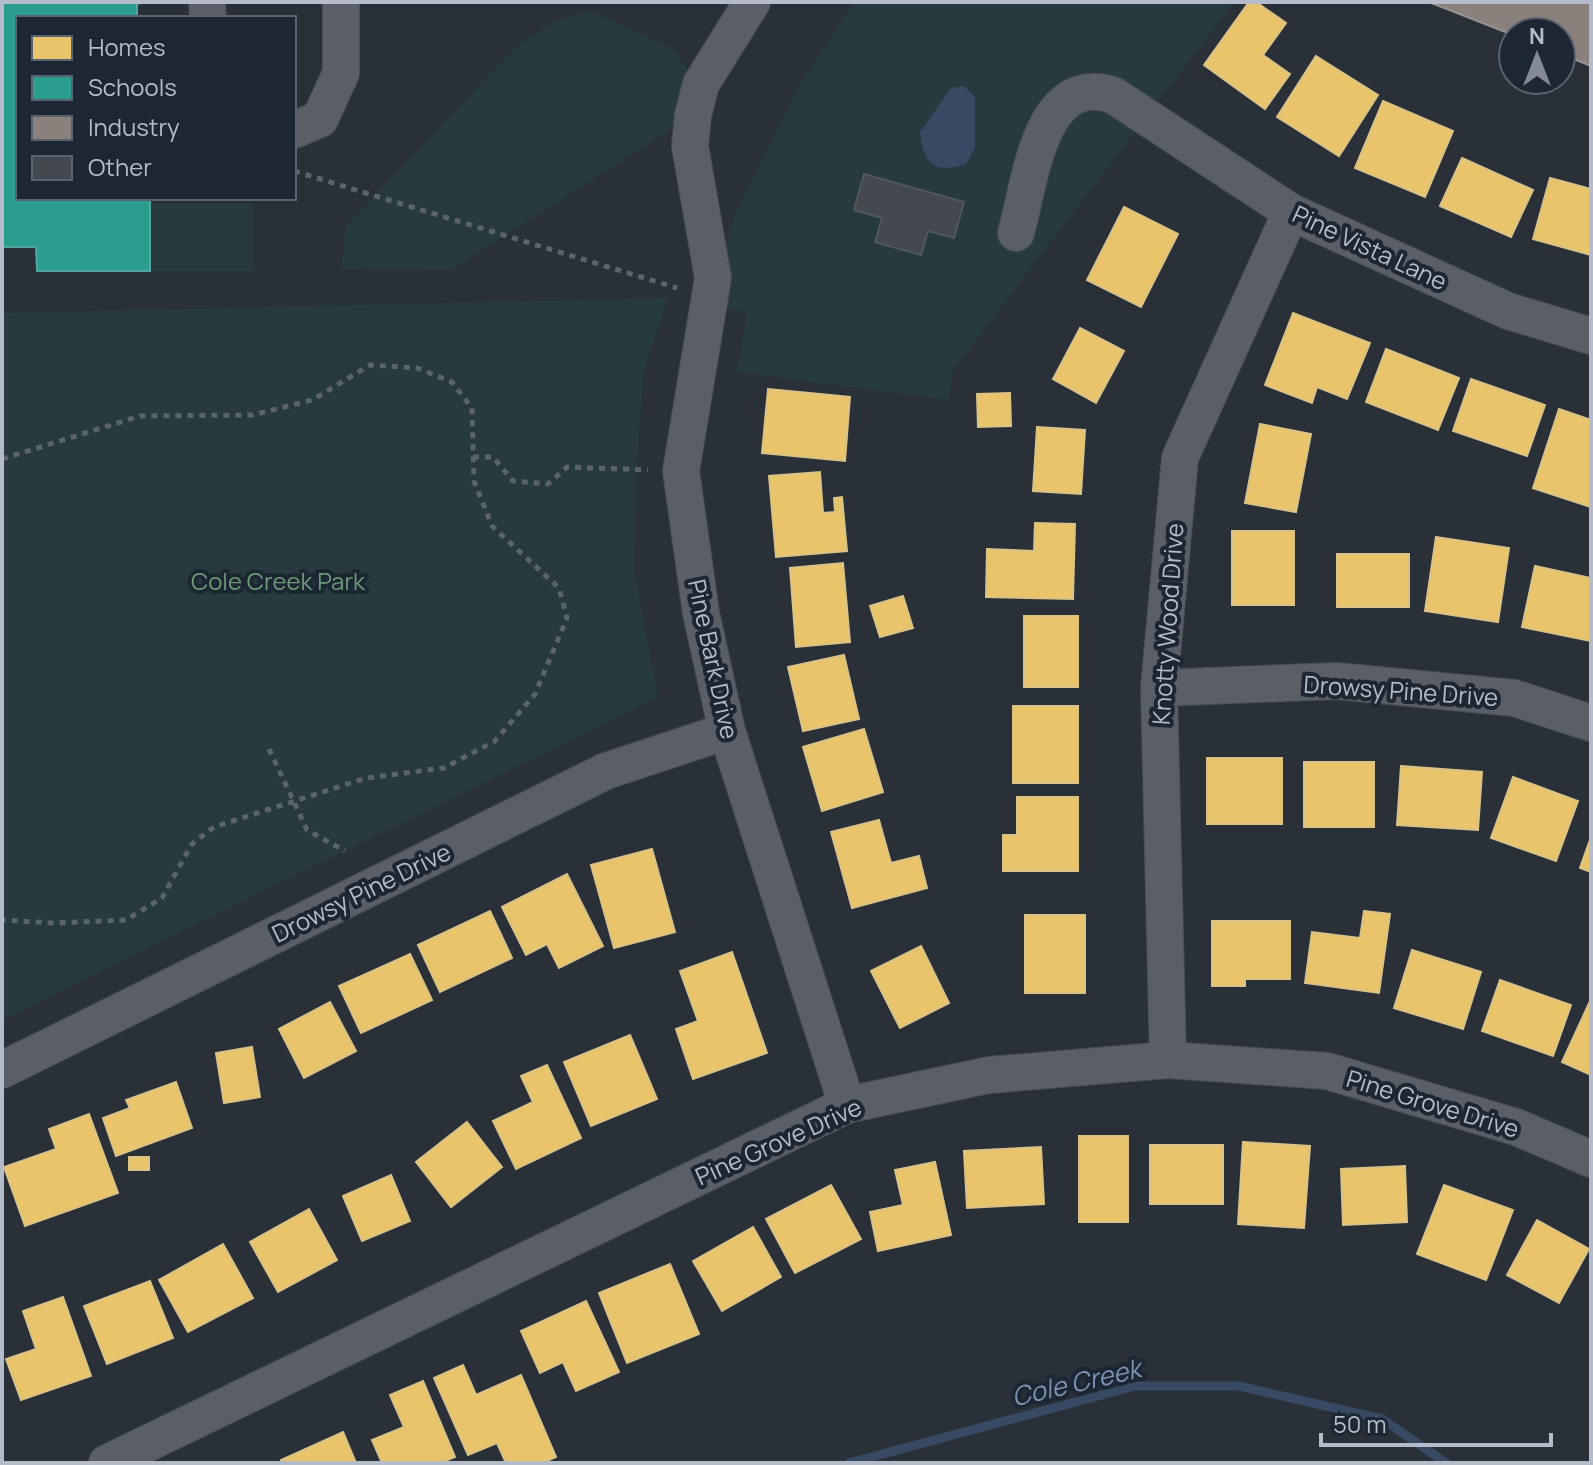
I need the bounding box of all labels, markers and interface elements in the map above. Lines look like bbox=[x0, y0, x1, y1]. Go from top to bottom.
legend bbox=[16, 16, 296, 200]
north arrow bbox=[1497, 16, 1577, 96]
text: N bbox=[1529, 21, 1545, 51]
text: Homes bbox=[88, 30, 166, 63]
text: Schools bbox=[88, 70, 177, 103]
text: Industry bbox=[88, 110, 180, 143]
text: Other bbox=[88, 150, 152, 183]
street label: Pine Vista Lane bbox=[1287, 197, 1453, 297]
street label: Knotty Wood Drive bbox=[1143, 522, 1191, 726]
park label: Cole Creek Park bbox=[191, 564, 366, 597]
street label: Pine Bark Drive bbox=[681, 576, 747, 742]
street label: Drowsy Pine Drive bbox=[1303, 667, 1499, 713]
street label: Drowsy Pine Drive bbox=[266, 834, 456, 950]
street label: Pine Grove Drive bbox=[1343, 1061, 1523, 1145]
street label: Pine Grove Drive bbox=[690, 1090, 866, 1192]
water label: Cole Creek bbox=[1008, 1349, 1148, 1414]
scale bar bbox=[1321, 1397, 1551, 1447]
text: 50 m bbox=[1333, 1407, 1387, 1440]

